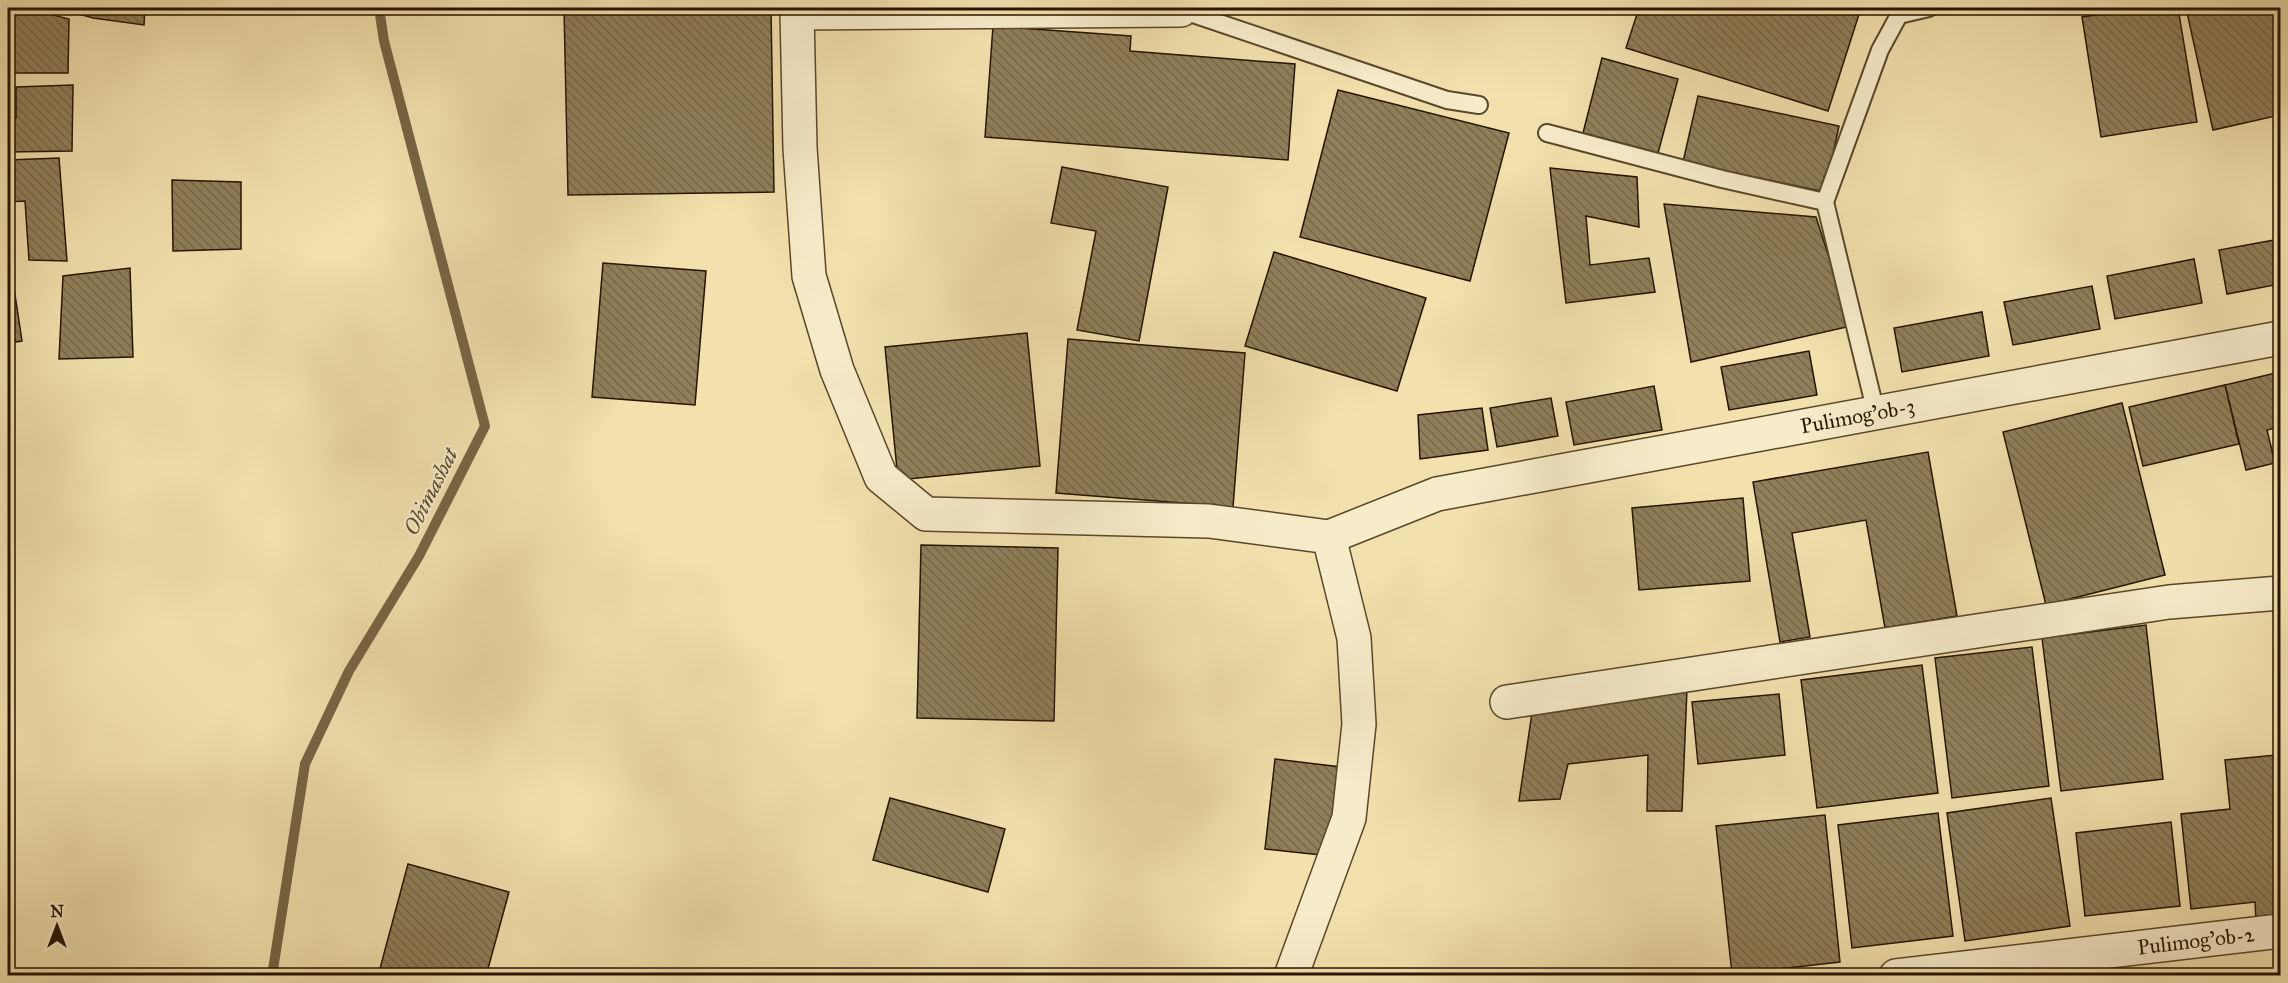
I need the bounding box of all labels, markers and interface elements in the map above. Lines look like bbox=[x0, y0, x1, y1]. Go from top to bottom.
street label: Pulimog’ob-3 bbox=[1798, 393, 1917, 439]
water label: Obimashat bbox=[397, 442, 464, 539]
north arrow bbox=[27, 896, 87, 956]
text: N bbox=[50, 902, 64, 921]
street label: Pulimog’ob-2 bbox=[2136, 921, 2257, 961]

